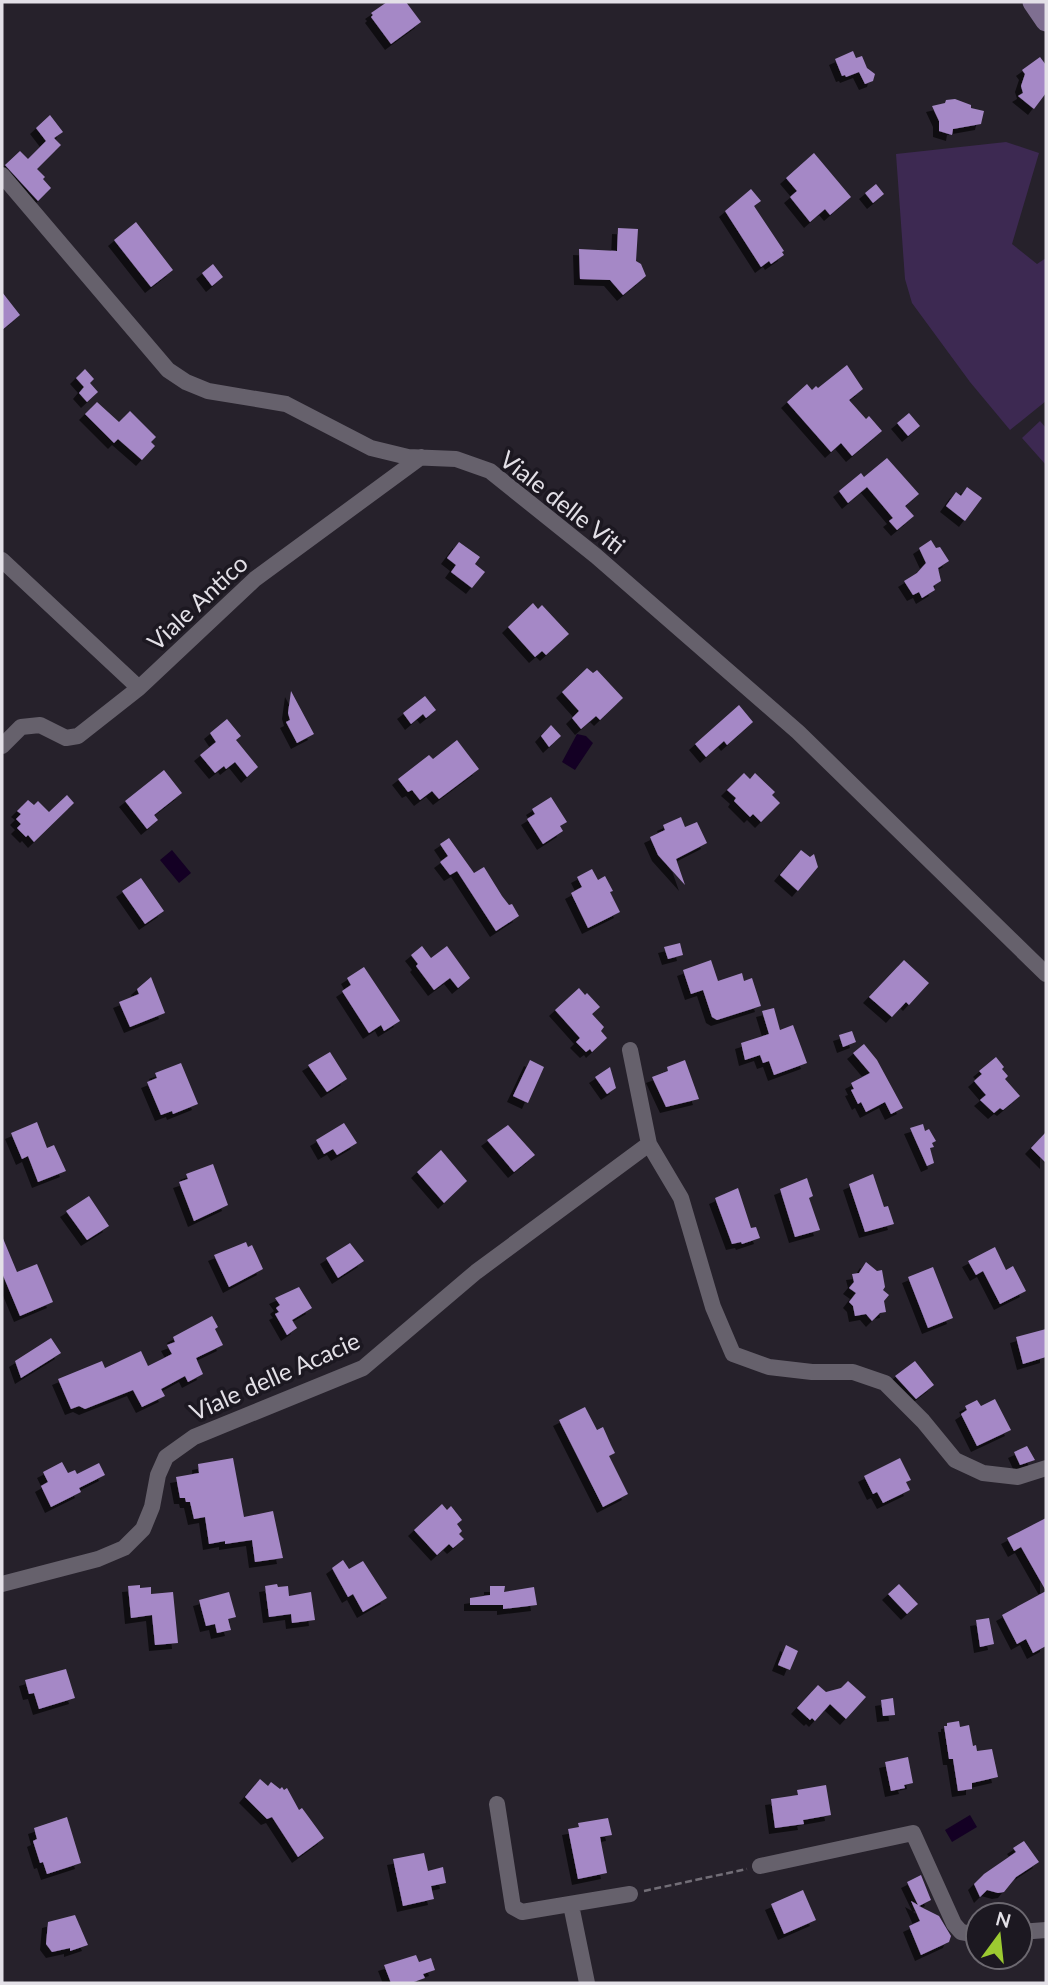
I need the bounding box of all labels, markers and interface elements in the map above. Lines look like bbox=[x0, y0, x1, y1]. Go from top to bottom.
street label: Viale delle Viti bbox=[495, 444, 631, 560]
street label: Viale Antico bbox=[141, 548, 253, 656]
street label: Viale delle Acacie bbox=[185, 1325, 364, 1426]
north arrow bbox=[964, 1901, 1034, 1971]
text: N bbox=[993, 1906, 1014, 1932]

